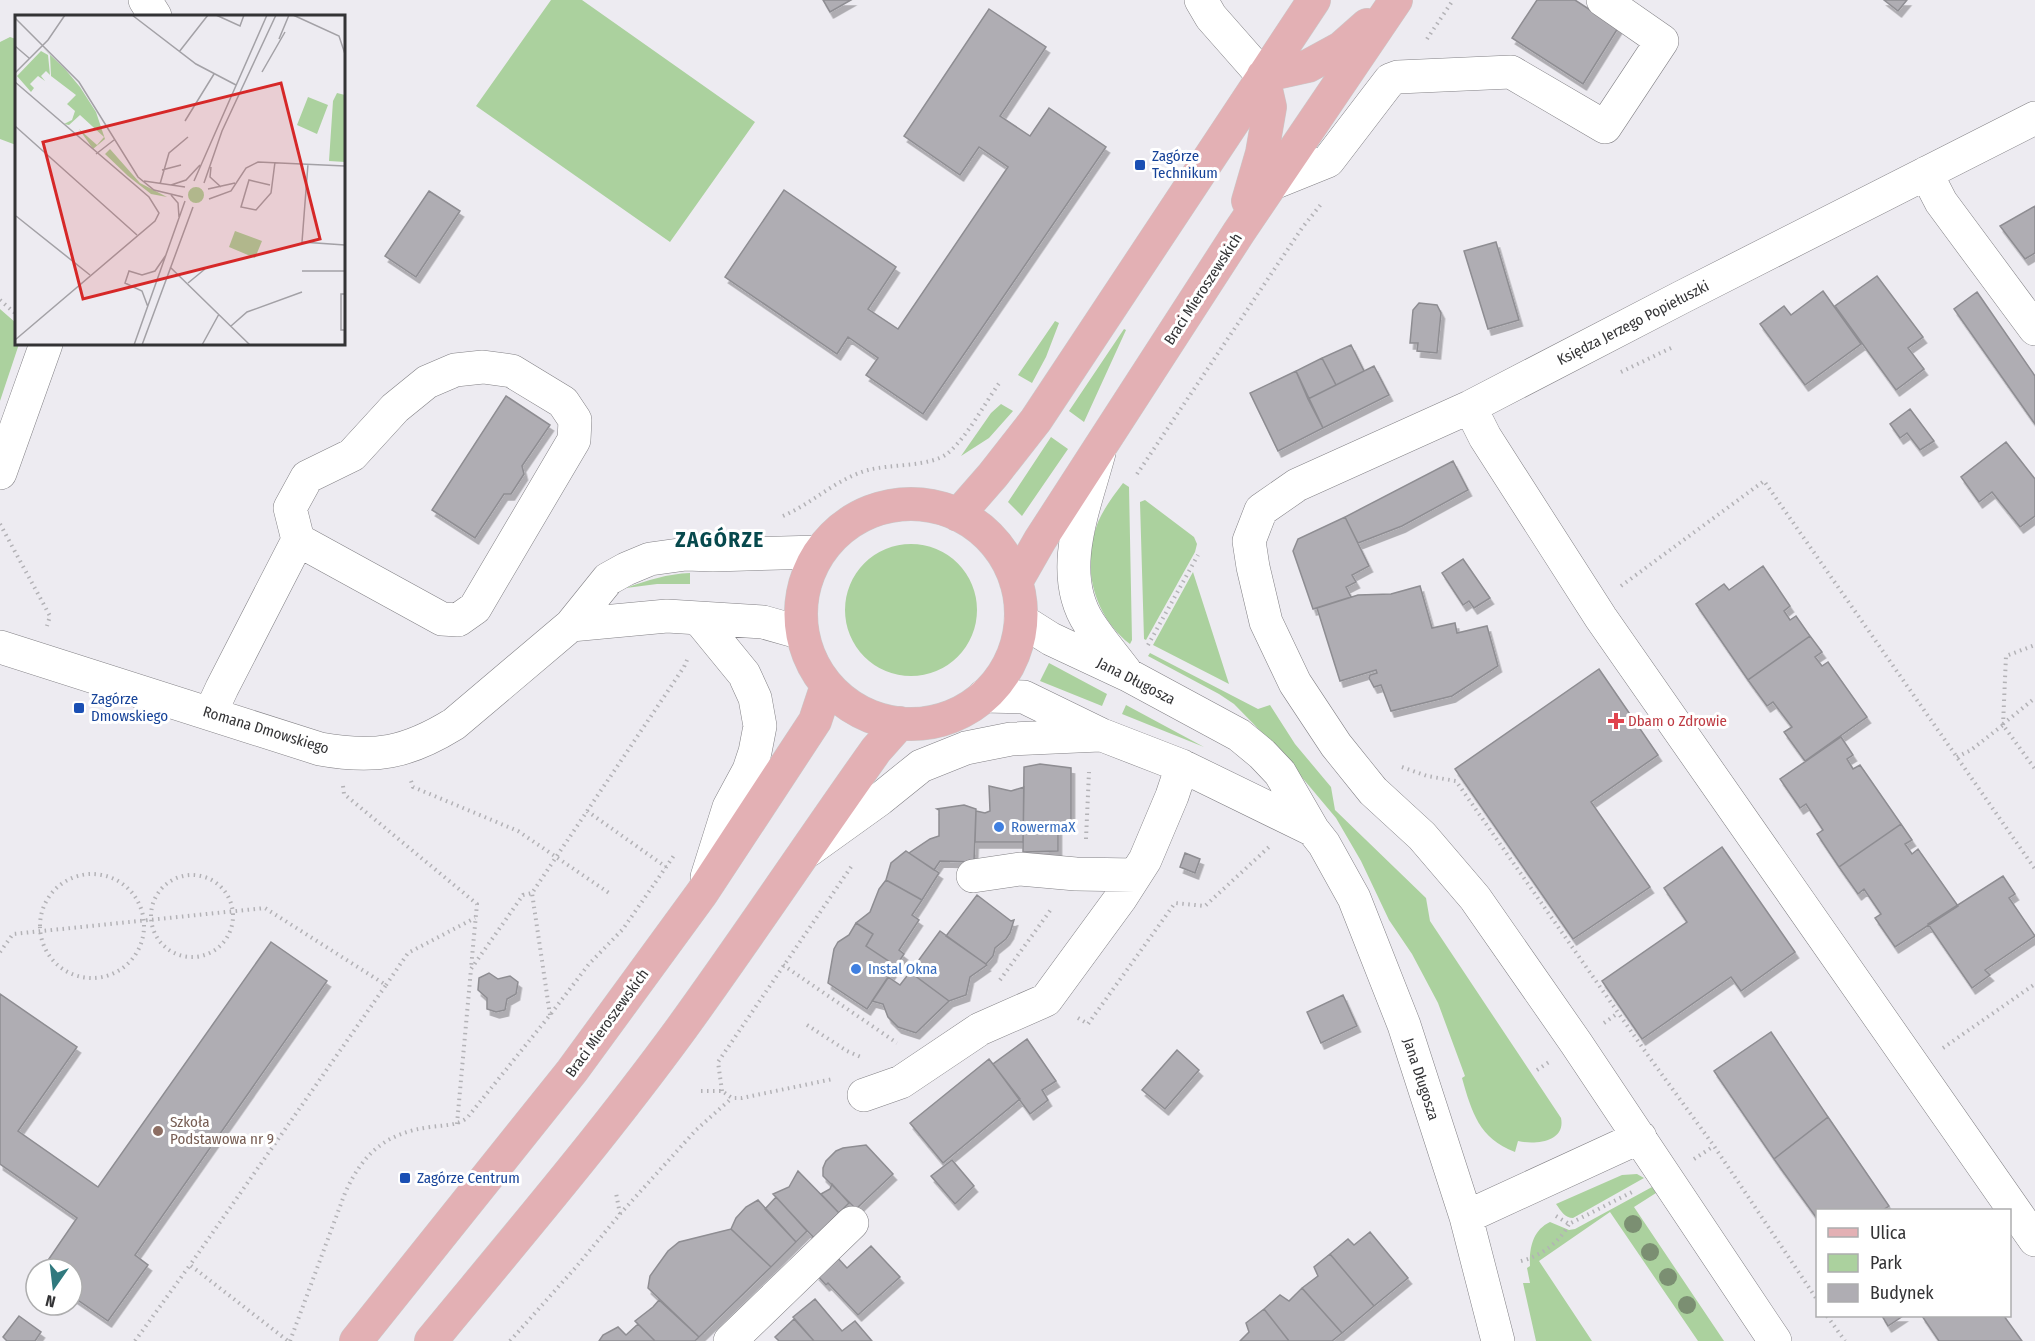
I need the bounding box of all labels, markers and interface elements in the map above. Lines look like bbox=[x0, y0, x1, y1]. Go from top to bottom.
inset map bbox=[15, 15, 345, 345]
place label: Zagórze Technikum bbox=[1152, 147, 1218, 182]
marker: Zagórze Technikum bbox=[1133, 158, 1147, 172]
street label: Braci Mieroszewskich bbox=[1160, 230, 1246, 348]
street label: Księdza Jerzego Popiełuszki bbox=[1554, 277, 1712, 369]
district label: ZAGÓRZE bbox=[675, 526, 765, 553]
street label: Jana Długosza bbox=[1094, 654, 1178, 708]
place label: Zagórze Dmowskiego bbox=[91, 690, 168, 725]
marker: Zagórze Dmowskiego bbox=[72, 701, 86, 715]
street label: Romana Dmowskiego bbox=[201, 702, 331, 758]
place label: Dbam o Zdrowie bbox=[1628, 712, 1727, 730]
marker: Dbam o Zdrowie bbox=[1609, 714, 1623, 728]
place label: RowermaX bbox=[1011, 818, 1076, 836]
marker: RowermaX bbox=[992, 820, 1006, 834]
place label: Instal Okna bbox=[868, 960, 937, 978]
marker: Instal Okna bbox=[849, 962, 863, 976]
street label: Braci Mieroszewskich bbox=[562, 965, 652, 1081]
street label: Jana Długosza bbox=[1399, 1036, 1443, 1122]
place label: Szkoła Podstawowa nr 9 bbox=[170, 1113, 274, 1148]
marker: Szkoła Podstawowa nr 9 bbox=[151, 1124, 165, 1138]
place label: Zagórze Centrum bbox=[417, 1169, 520, 1187]
marker: Zagórze Centrum bbox=[398, 1171, 412, 1185]
legend bbox=[1816, 1209, 2011, 1317]
text: Ulica bbox=[1870, 1222, 1906, 1244]
text: Park bbox=[1870, 1252, 1903, 1274]
north arrow bbox=[24, 1257, 84, 1317]
text: Budynek bbox=[1870, 1282, 1934, 1304]
text: N bbox=[44, 1291, 57, 1311]

